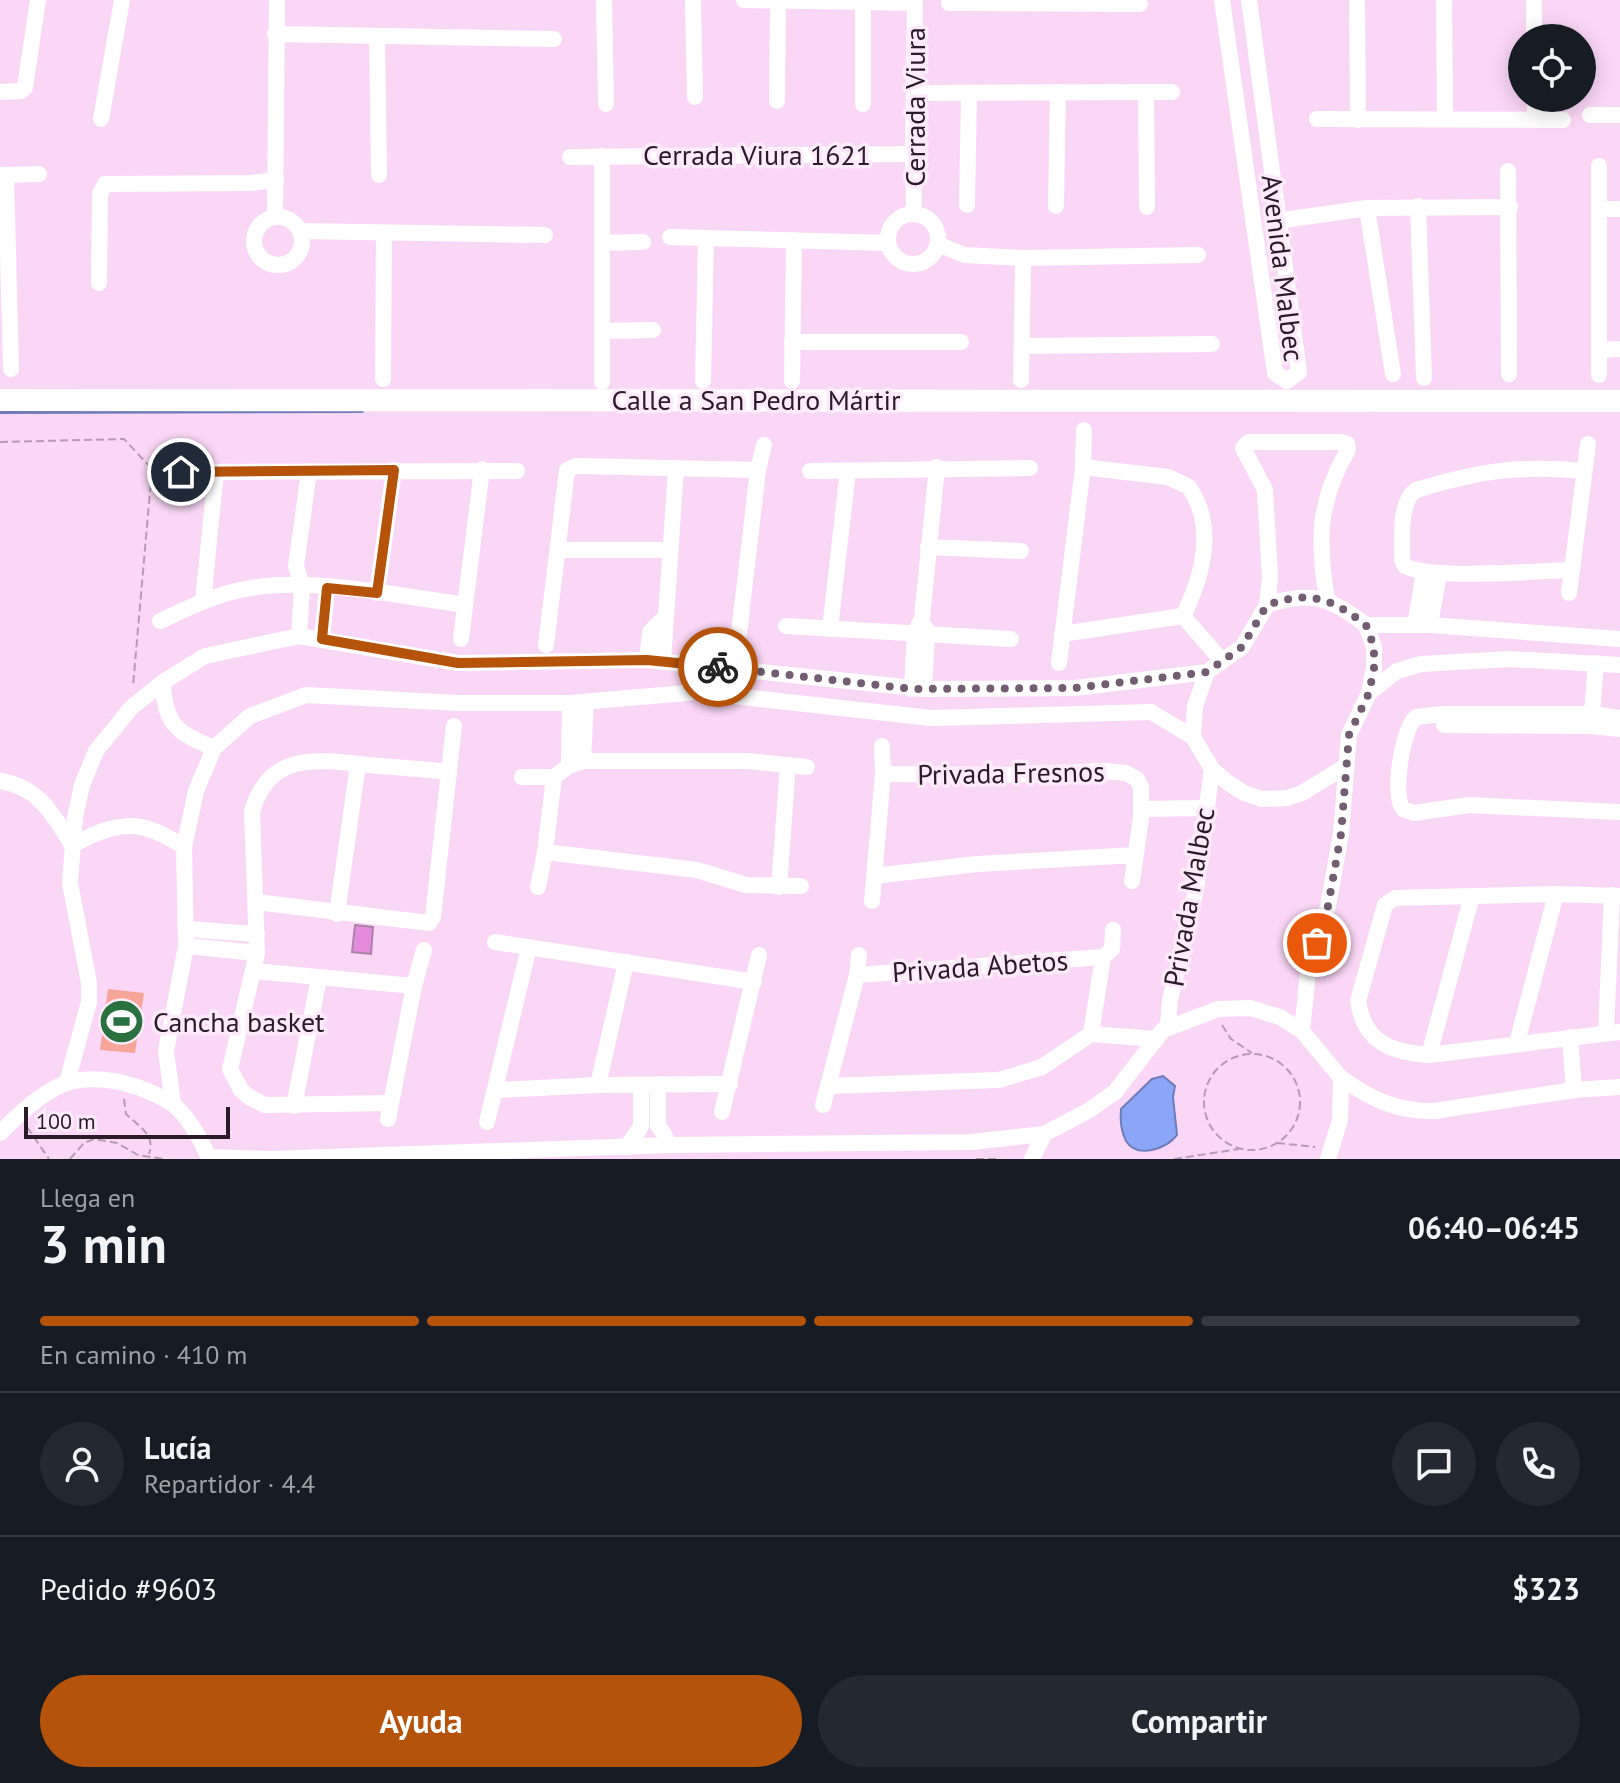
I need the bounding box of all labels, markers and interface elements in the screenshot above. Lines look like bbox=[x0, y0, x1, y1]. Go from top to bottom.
map controls bbox=[1508, 24, 1596, 112]
button: locate bbox=[1508, 24, 1596, 112]
street label: Cerrada Viura bbox=[896, 27, 933, 187]
street label: Cerrada Viura 1621 bbox=[643, 136, 871, 173]
street label: Avenida Malbec bbox=[1254, 172, 1313, 363]
street label: Calle a San Pedro Mártir bbox=[611, 381, 901, 418]
pin bbox=[147, 438, 215, 506]
icon: home bbox=[159, 450, 203, 494]
courier bbox=[678, 627, 758, 707]
icon: bike bbox=[696, 645, 740, 689]
street label: Privada Fresnos bbox=[917, 752, 1105, 793]
street label: Privada Malbec bbox=[1155, 804, 1222, 989]
pin bbox=[1283, 909, 1351, 977]
icon: bag bbox=[1295, 921, 1339, 965]
street label: Privada Abetos bbox=[891, 941, 1069, 990]
sports icon: Cancha basket bbox=[98, 998, 146, 1046]
place label: Cancha basket bbox=[153, 1003, 325, 1040]
scale bar bbox=[24, 1103, 230, 1139]
text: 100 m bbox=[36, 1107, 96, 1135]
text: Llega en bbox=[40, 1181, 135, 1214]
text: 06:40–06:45 bbox=[1408, 1208, 1580, 1247]
text: 3 min bbox=[40, 1210, 167, 1277]
text: En camino · 410 m bbox=[40, 1338, 247, 1371]
button: person bbox=[40, 1422, 124, 1506]
button: chat bbox=[1392, 1422, 1476, 1506]
button: phone bbox=[1496, 1422, 1580, 1506]
text: Lucía bbox=[144, 1428, 212, 1467]
text: Repartidor · 4.4 bbox=[144, 1467, 315, 1500]
text: Pedido #9603 bbox=[40, 1569, 217, 1608]
text: $323 bbox=[1512, 1569, 1580, 1608]
button: Ayuda bbox=[40, 1675, 802, 1767]
button: Compartir bbox=[818, 1675, 1580, 1767]

